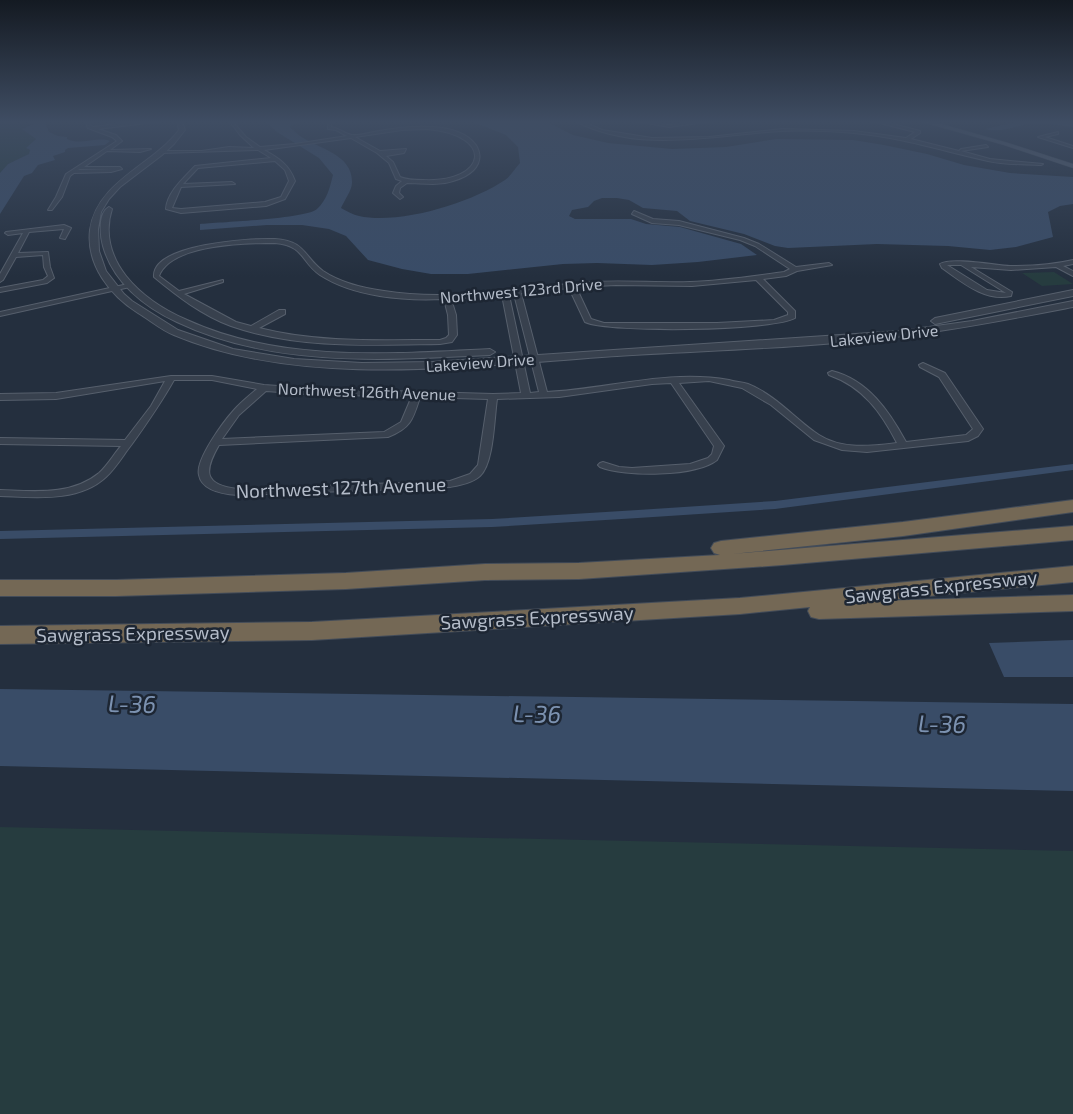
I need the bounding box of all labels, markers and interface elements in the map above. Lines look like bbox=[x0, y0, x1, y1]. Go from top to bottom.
street label: Northwest 123rd Drive bbox=[439, 273, 603, 307]
street label: Lakeview Drive bbox=[829, 320, 939, 350]
street label: Lakeview Drive bbox=[425, 349, 535, 375]
street label: Northwest 126th Avenue bbox=[278, 378, 456, 404]
street label: Northwest 127th Avenue bbox=[235, 472, 447, 502]
street label: Sawgrass Expressway bbox=[844, 564, 1038, 608]
street label: Sawgrass Expressway bbox=[440, 600, 634, 634]
street label: Sawgrass Expressway bbox=[36, 620, 230, 646]
water label: L-36 bbox=[108, 688, 156, 718]
water label: L-36 bbox=[513, 698, 561, 728]
water label: L-36 bbox=[918, 708, 966, 738]

